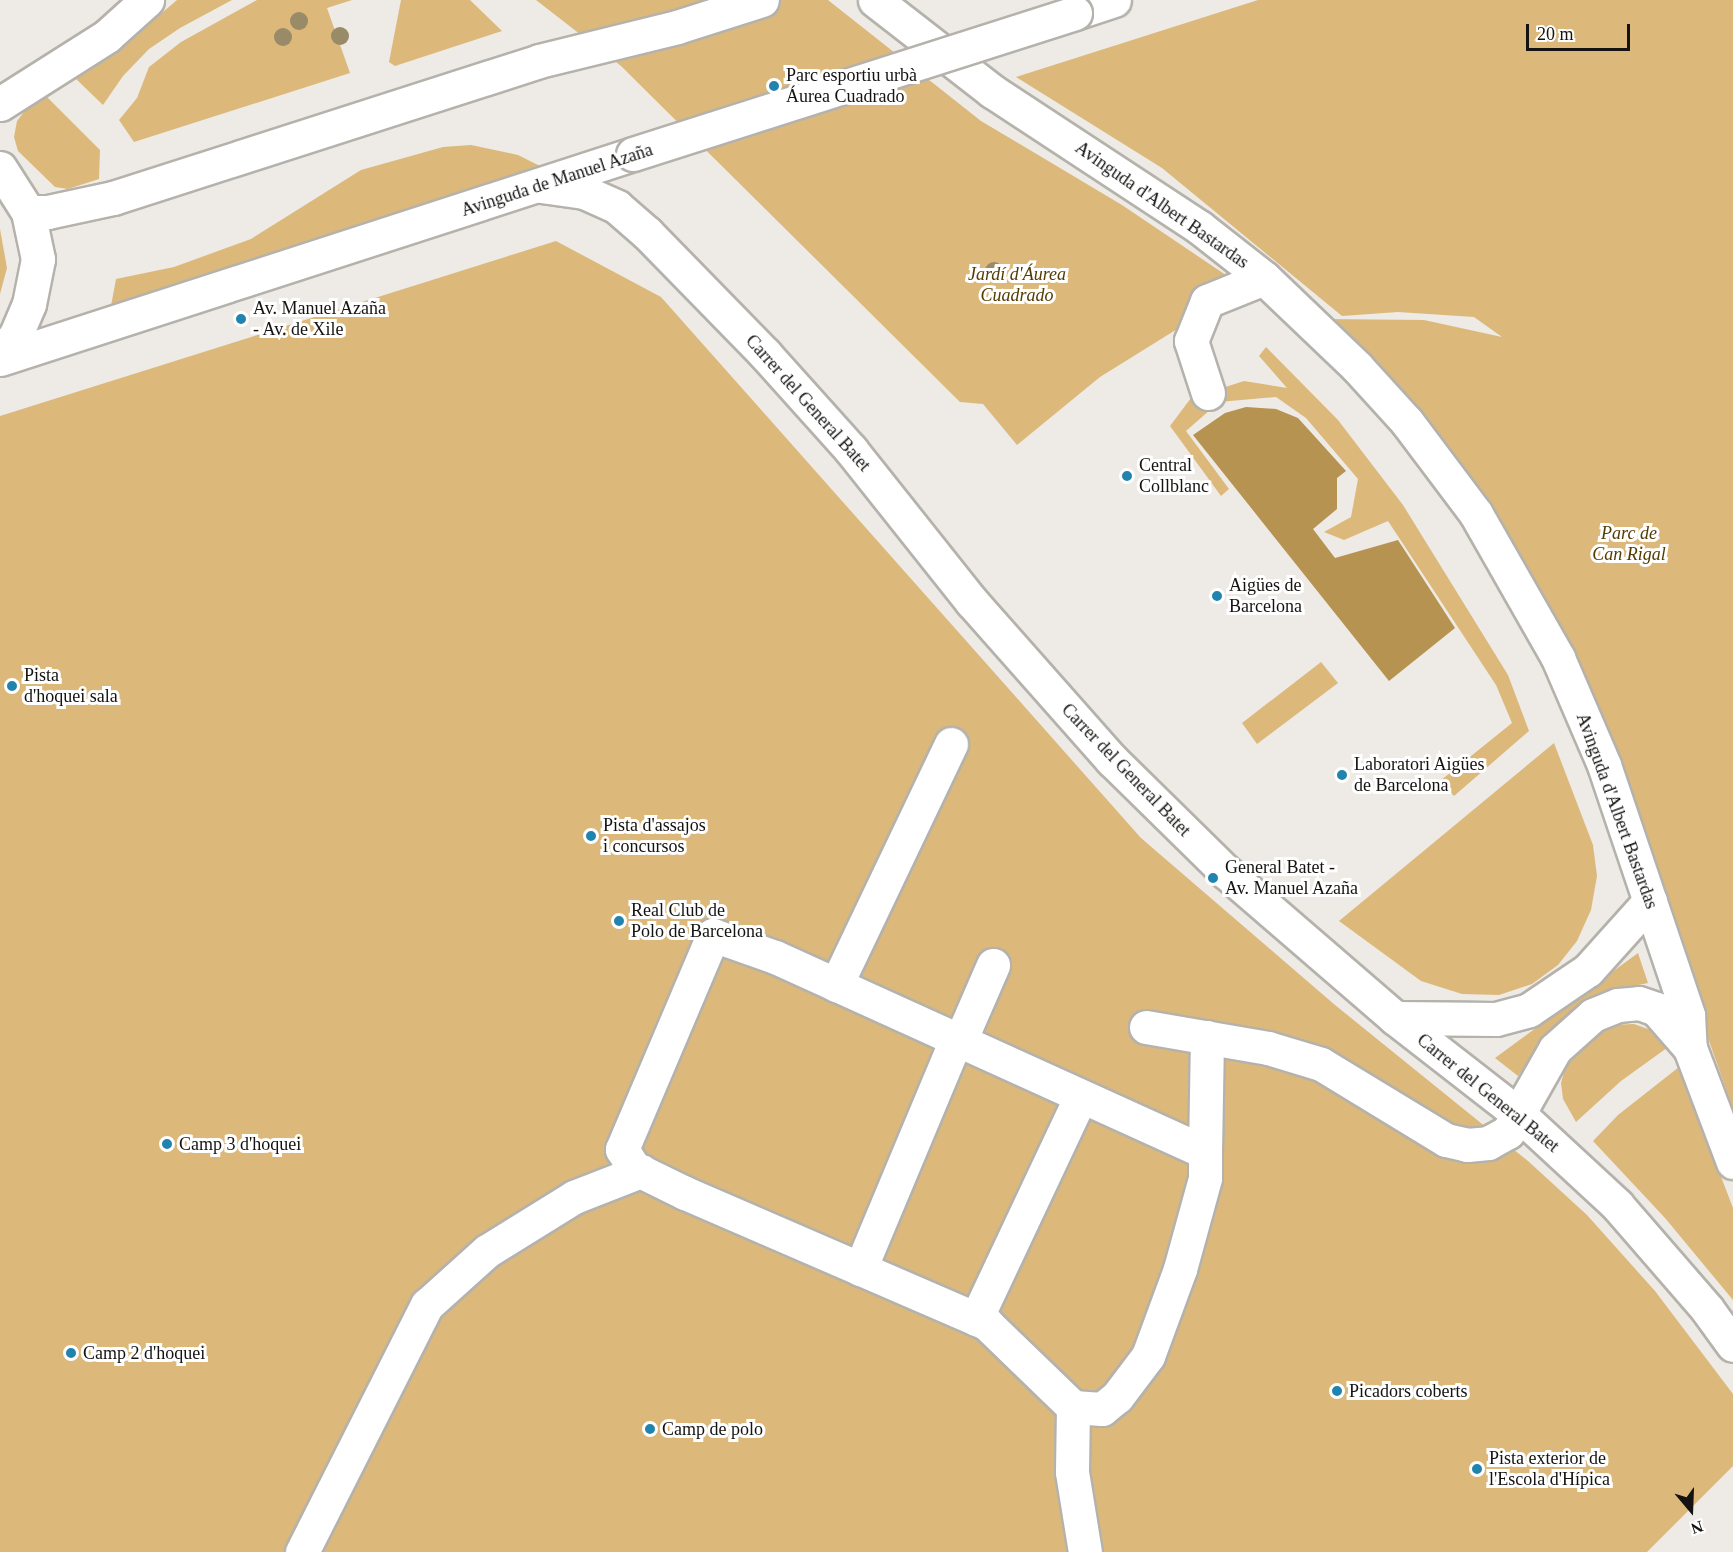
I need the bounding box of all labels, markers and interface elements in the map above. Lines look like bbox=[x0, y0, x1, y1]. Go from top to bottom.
scale bar bbox=[1529, 12, 1632, 50]
text: 20 m bbox=[1537, 24, 1574, 44]
place label: Parc esportiu urbà Áurea Cuadrado bbox=[786, 65, 917, 107]
marker: Parc esportiu urbà Áurea Cuadrado bbox=[767, 79, 781, 93]
street label: Avinguda d'Albert Bastardas bbox=[1071, 137, 1253, 273]
street label: Avinguda de Manuel Azaña bbox=[458, 139, 656, 221]
park label: Jardí d'Áurea Cuadrado bbox=[968, 264, 1066, 306]
place label: Av. Manuel Azaña - Av. de Xile bbox=[253, 298, 387, 340]
marker: Av. Manuel Azaña - Av. de Xile bbox=[234, 312, 248, 326]
street label: Carrer del General Batet bbox=[741, 330, 875, 476]
place label: Central Collblanc bbox=[1139, 455, 1209, 498]
marker: Central Collblanc bbox=[1120, 469, 1134, 483]
park label: Parc de Can Rigal bbox=[1592, 523, 1666, 566]
place label: Aigües de Barcelona bbox=[1229, 575, 1302, 618]
marker: Aigües de Barcelona bbox=[1210, 589, 1224, 603]
place label: Pista d'hoquei sala bbox=[24, 665, 118, 708]
marker: Pista d'hoquei sala bbox=[5, 679, 19, 693]
street label: Carrer del General Batet bbox=[1057, 699, 1195, 841]
street label: Avinguda d'Albert Bastardas bbox=[1571, 710, 1663, 912]
place label: Laboratori Aigües de Barcelona bbox=[1354, 754, 1485, 796]
marker: Laboratori Aigües de Barcelona bbox=[1335, 768, 1349, 782]
place label: Pista d'assajos i concursos bbox=[603, 815, 706, 858]
marker: Pista d'assajos i concursos bbox=[584, 829, 598, 843]
place label: General Batet - Av. Manuel Azaña bbox=[1225, 857, 1359, 900]
marker: General Batet - Av. Manuel Azaña bbox=[1206, 871, 1220, 885]
place label: Real Club de Polo de Barcelona bbox=[631, 900, 763, 942]
marker: Real Club de Polo de Barcelona bbox=[612, 914, 626, 928]
street label: Carrer del General Batet bbox=[1413, 1029, 1563, 1157]
place label: Camp 3 d'hoquei bbox=[179, 1133, 301, 1155]
marker: Camp 3 d'hoquei bbox=[160, 1137, 174, 1151]
place label: Camp 2 d'hoquei bbox=[83, 1342, 205, 1364]
marker: Camp 2 d'hoquei bbox=[64, 1346, 78, 1360]
place label: Picadors coberts bbox=[1349, 1380, 1467, 1402]
marker: Picadors coberts bbox=[1330, 1384, 1344, 1398]
place label: Camp de polo bbox=[662, 1418, 763, 1440]
marker: Camp de polo bbox=[643, 1422, 657, 1436]
place label: Pista exterior de l'Escola d'Hípica bbox=[1489, 1448, 1610, 1490]
marker: Pista exterior de l'Escola d'Hípica bbox=[1470, 1462, 1484, 1476]
north arrow bbox=[1661, 1480, 1721, 1540]
text: N bbox=[1689, 1518, 1705, 1537]

